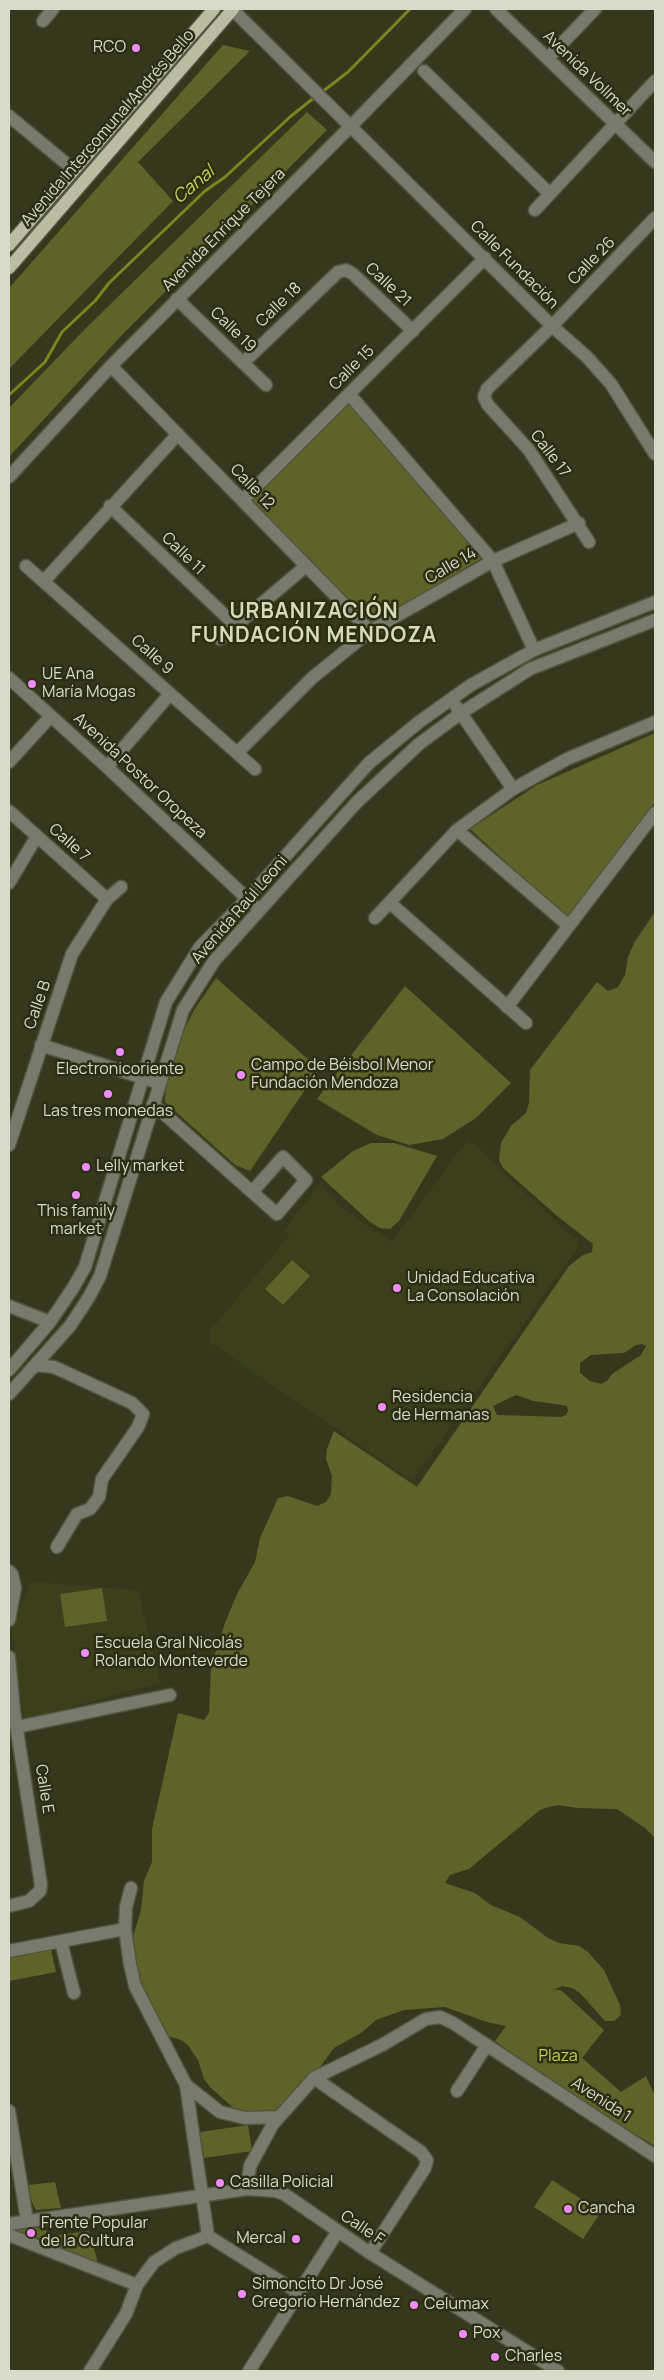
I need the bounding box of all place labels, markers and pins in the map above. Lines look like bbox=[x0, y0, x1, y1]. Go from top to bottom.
place label: RCO bbox=[93, 38, 126, 58]
marker: RCO bbox=[130, 42, 142, 54]
place label: UE Ana María Mogas bbox=[42, 665, 136, 703]
marker: UE Ana María Mogas bbox=[26, 678, 38, 690]
marker: Electronicoriente bbox=[114, 1046, 126, 1058]
place label: Campo de Béisbol Menor Fundación Mendoza bbox=[251, 1056, 433, 1094]
place label: Electronicoriente bbox=[56, 1060, 184, 1080]
marker: Campo de Béisbol Menor Fundación Mendoza bbox=[235, 1069, 247, 1081]
marker: Las tres monedas bbox=[102, 1088, 114, 1100]
place label: Las tres monedas bbox=[43, 1102, 173, 1122]
place label: Lelly market bbox=[96, 1157, 184, 1177]
marker: Lelly market bbox=[80, 1161, 92, 1173]
marker: This family market bbox=[70, 1189, 82, 1201]
place label: This family market bbox=[37, 1202, 115, 1240]
place label: Unidad Educativa La Consolación bbox=[407, 1269, 535, 1307]
marker: Unidad Educativa La Consolación bbox=[391, 1282, 403, 1294]
place label: Residencia de Hermanas bbox=[392, 1388, 489, 1426]
marker: Residencia de Hermanas bbox=[376, 1401, 388, 1413]
place label: Escuela Gral Nicolás Rolando Monteverde bbox=[95, 1634, 248, 1672]
marker: Escuela Gral Nicolás Rolando Monteverde bbox=[79, 1647, 91, 1659]
place label: Casilla Policial bbox=[230, 2173, 334, 2193]
marker: Casilla Policial bbox=[214, 2177, 226, 2189]
place label: Cancha bbox=[578, 2199, 635, 2219]
marker: Cancha bbox=[562, 2203, 574, 2215]
place label: Frente Popular de la Cultura bbox=[41, 2214, 148, 2252]
marker: Frente Popular de la Cultura bbox=[25, 2227, 37, 2239]
place label: Mercal bbox=[236, 2229, 286, 2249]
marker: Mercal bbox=[290, 2233, 302, 2245]
place label: Simoncito Dr José Gregorio Hernández bbox=[252, 2275, 401, 2313]
marker: Simoncito Dr José Gregorio Hernández bbox=[236, 2288, 248, 2300]
place label: Celumax bbox=[424, 2295, 489, 2315]
marker: Celumax bbox=[408, 2299, 420, 2311]
place label: Pox bbox=[473, 2324, 500, 2344]
marker: Pox bbox=[457, 2328, 469, 2340]
place label: Charles bbox=[505, 2347, 562, 2367]
marker: Charles bbox=[489, 2351, 501, 2363]

